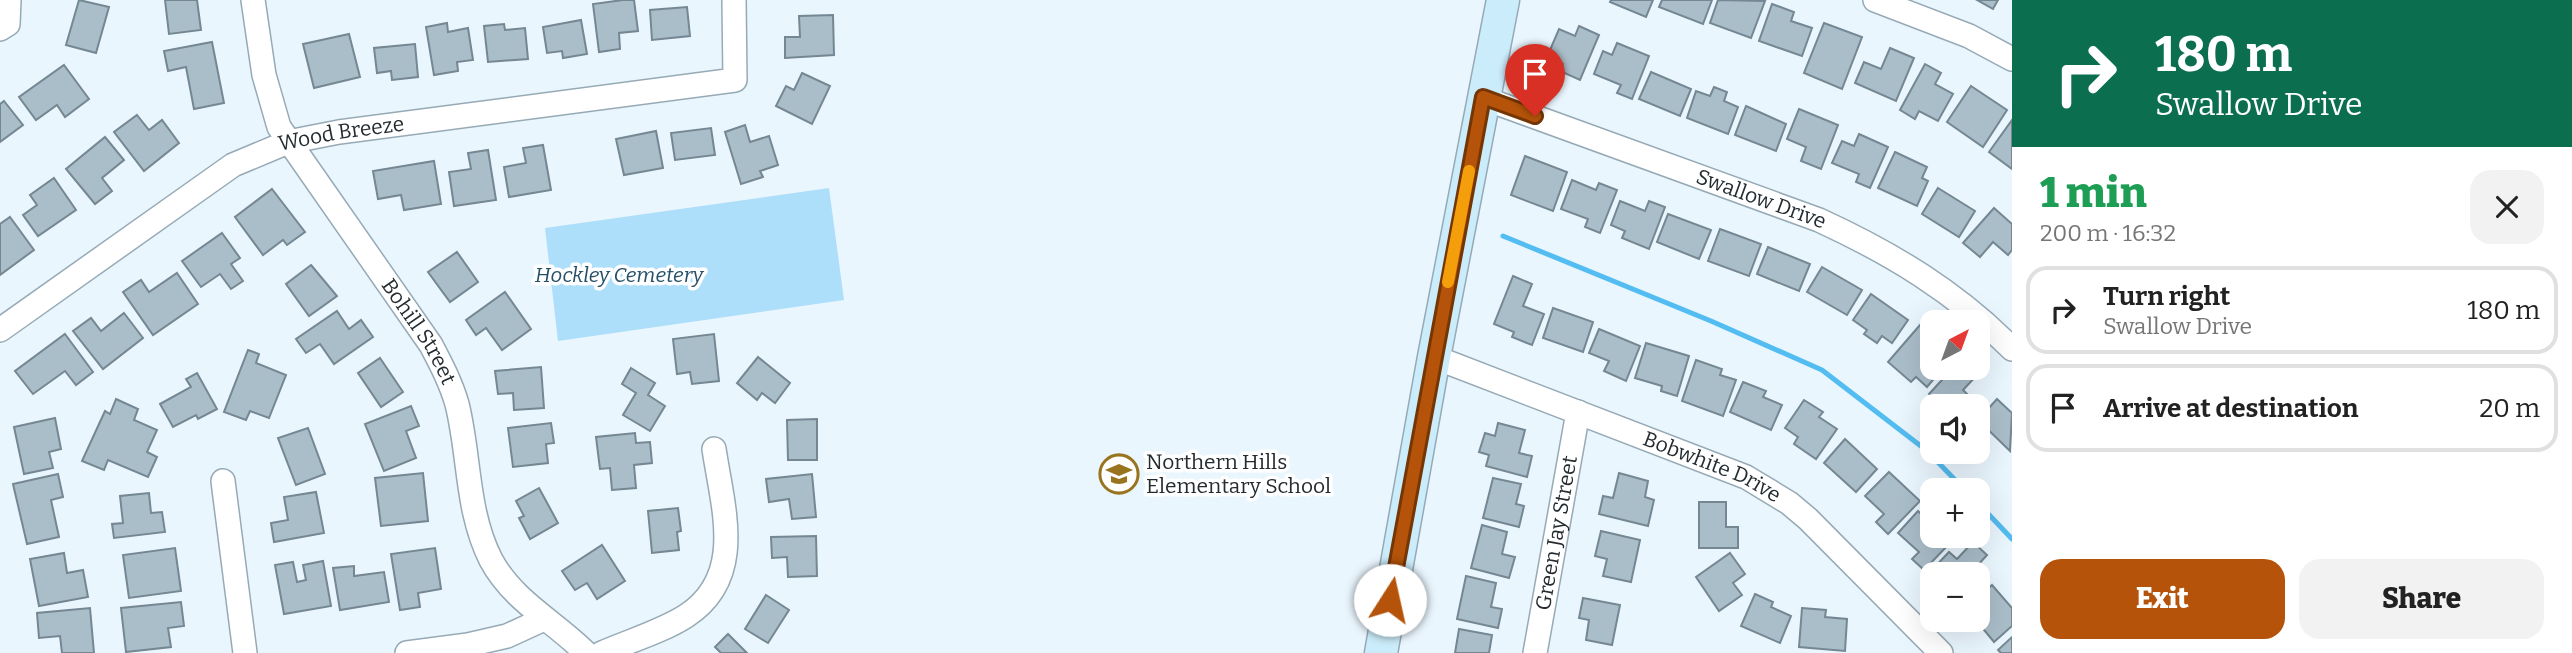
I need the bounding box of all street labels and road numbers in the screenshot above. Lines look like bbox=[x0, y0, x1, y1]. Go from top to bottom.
street label: Wood Breeze bbox=[276, 111, 406, 157]
street label: Swallow Drive bbox=[1693, 164, 1831, 235]
street label: Bohill Street bbox=[376, 274, 462, 389]
street label: Bobwhite Drive bbox=[1639, 426, 1786, 508]
street label: Green Jay Street bbox=[1530, 453, 1583, 612]

